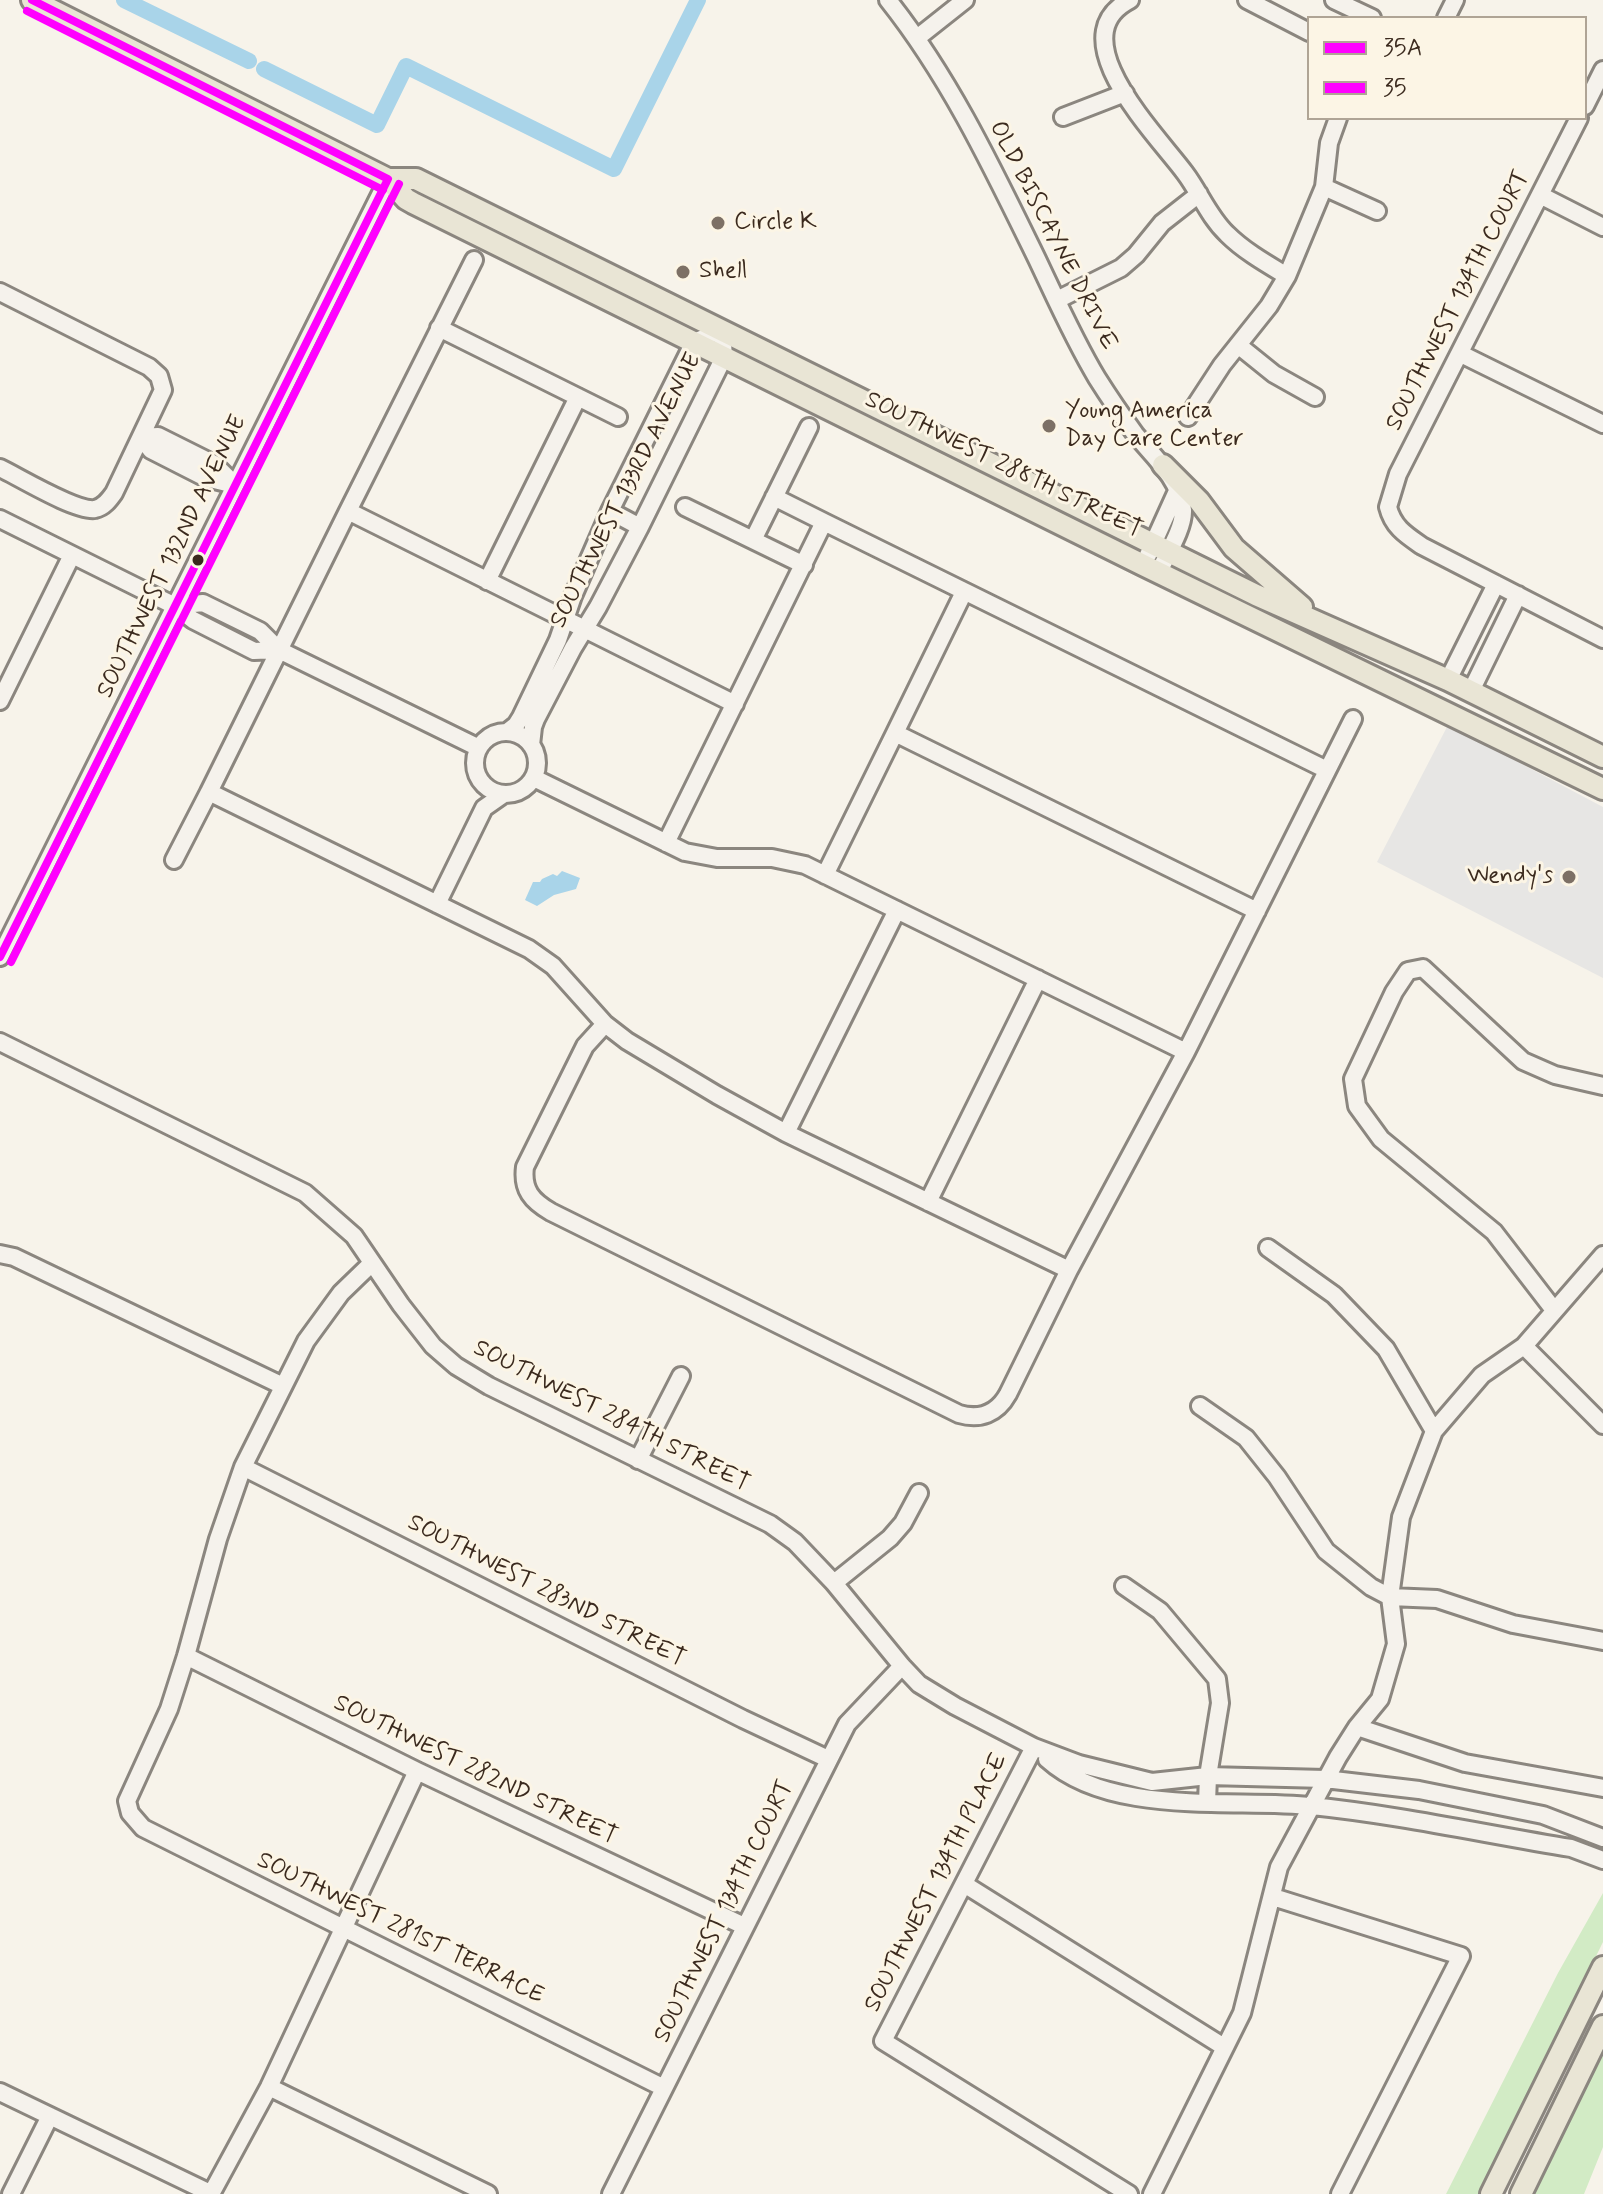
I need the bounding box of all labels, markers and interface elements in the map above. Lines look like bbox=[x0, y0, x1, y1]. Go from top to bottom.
legend bbox=[1307, 16, 1587, 120]
text: 35A bbox=[1383, 33, 1422, 64]
text: 35 bbox=[1383, 73, 1407, 104]
street label: OLD BISCAYNE DRIVE bbox=[982, 117, 1122, 355]
street label: SOUTHWEST 134TH COURT bbox=[1381, 166, 1537, 436]
place label: Circle K bbox=[734, 209, 817, 237]
marker: Circle K bbox=[709, 214, 727, 232]
place label: Shell bbox=[699, 258, 747, 286]
marker: Shell bbox=[674, 263, 692, 281]
street label: SOUTHWEST 133RD AVENUE bbox=[545, 349, 709, 633]
street label: SOUTHWEST 288TH STREET bbox=[860, 386, 1146, 546]
place label: Young America Day Care Center bbox=[1065, 398, 1244, 454]
street label: SOUTHWEST 132ND AVENUE bbox=[92, 411, 254, 703]
marker: Young America Day Care Center bbox=[1040, 417, 1058, 435]
unlabelled marker bbox=[190, 552, 206, 568]
place label: Wendy's bbox=[1467, 863, 1553, 891]
marker: Wendy's bbox=[1560, 868, 1578, 886]
street label: SOUTHWEST 284TH STREET bbox=[468, 1335, 754, 1499]
street label: SOUTHWEST 283ND STREET bbox=[402, 1509, 690, 1675]
street label: SOUTHWEST 282ND STREET bbox=[328, 1690, 622, 1852]
street label: SOUTHWEST 134TH PLACE bbox=[859, 1749, 1015, 2017]
street label: SOUTHWEST 134TH COURT bbox=[649, 1776, 801, 2048]
street label: SOUTHWEST 281ST TERRACE bbox=[252, 1847, 548, 2011]

